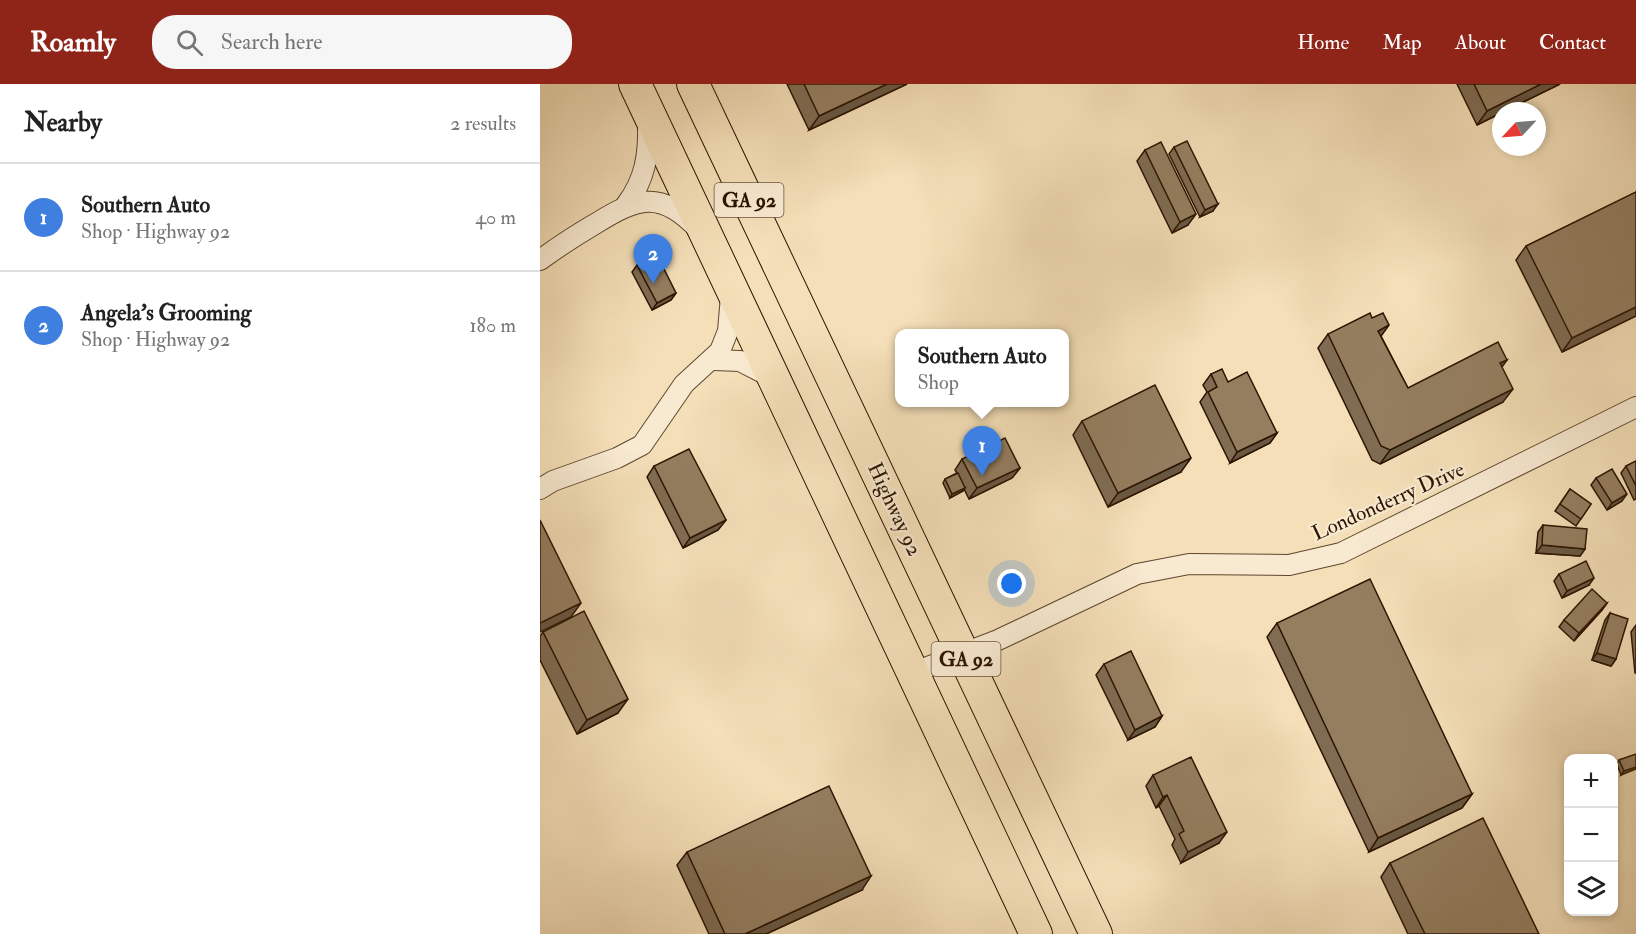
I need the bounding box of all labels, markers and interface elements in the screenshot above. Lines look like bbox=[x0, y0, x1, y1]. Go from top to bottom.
search box bbox=[152, 15, 572, 69]
text: Roamly bbox=[30, 25, 116, 60]
icon: search bbox=[173, 26, 206, 59]
text: Search here bbox=[221, 28, 323, 56]
text: Home bbox=[1297, 29, 1349, 56]
text: Map bbox=[1382, 29, 1422, 56]
text: About bbox=[1455, 29, 1506, 56]
text: Contact bbox=[1539, 29, 1606, 56]
north arrow bbox=[1492, 102, 1546, 156]
text: Nearby bbox=[24, 107, 102, 139]
text: 2 results bbox=[450, 111, 516, 136]
road number: GA 92 bbox=[714, 183, 784, 217]
text: Southern Auto bbox=[81, 191, 210, 219]
text: 1 bbox=[40, 205, 47, 230]
text: 40 m bbox=[475, 205, 516, 230]
text: Shop · Highway 92 bbox=[81, 219, 230, 244]
pin: 2 bbox=[634, 234, 672, 284]
text: Angela's Grooming bbox=[81, 299, 251, 327]
text: 2 bbox=[38, 313, 49, 338]
text: 180 m bbox=[469, 313, 516, 338]
text: Shop · Highway 92 bbox=[81, 327, 230, 352]
popup bbox=[895, 329, 1069, 407]
text: Southern Auto bbox=[917, 342, 1047, 370]
text: Shop bbox=[917, 370, 959, 395]
pin: 1 bbox=[962, 426, 1002, 476]
street label: Londonderry Drive bbox=[1308, 456, 1469, 547]
street label: Highway 92 bbox=[861, 458, 928, 560]
your location bbox=[997, 569, 1026, 598]
road number: GA 92 bbox=[932, 642, 1000, 676]
map controls bbox=[1564, 754, 1618, 916]
button: + bbox=[1564, 754, 1618, 808]
button: − bbox=[1564, 808, 1618, 862]
button: layers bbox=[1564, 862, 1618, 916]

